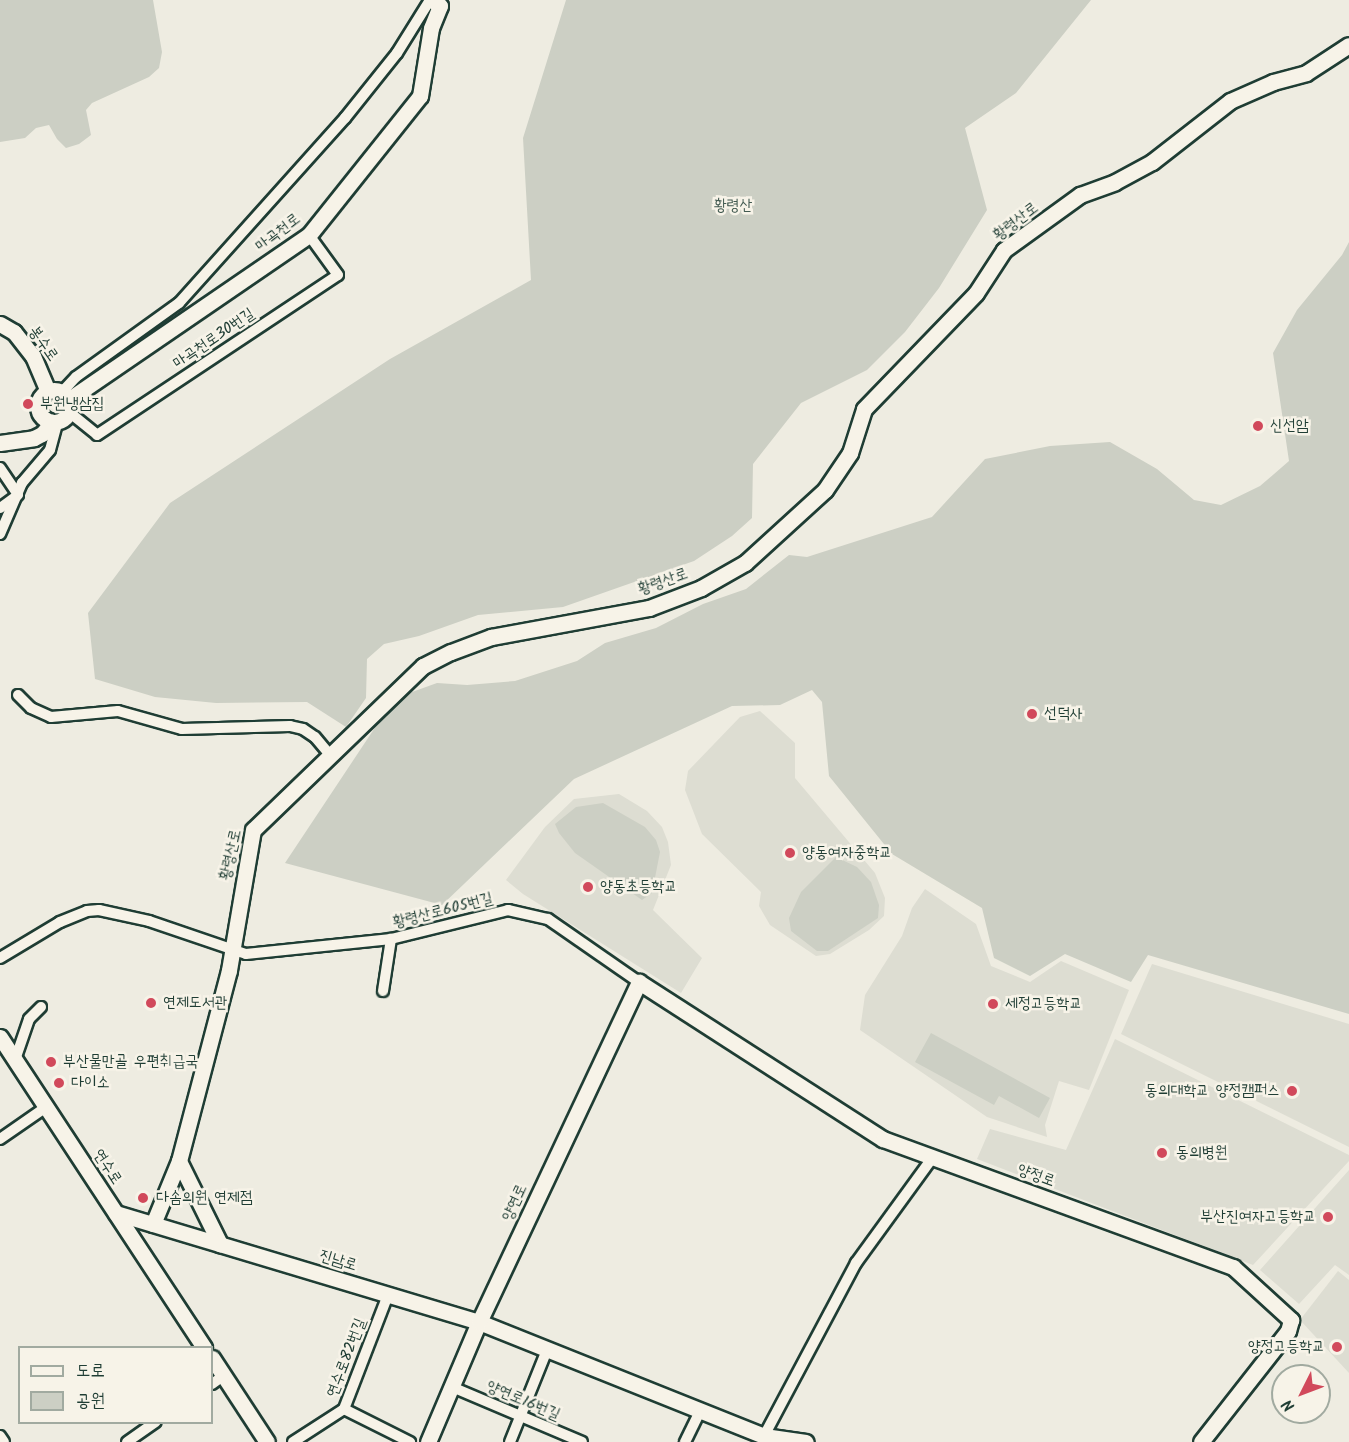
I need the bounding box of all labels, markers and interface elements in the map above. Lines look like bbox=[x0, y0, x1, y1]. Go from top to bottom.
park label: 황령산 bbox=[714, 196, 752, 216]
street label: 황령산로 bbox=[990, 199, 1042, 245]
street label: 마곡천로 bbox=[252, 210, 304, 256]
street label: 마곡천로30번길 bbox=[170, 305, 258, 373]
street label: 봉수로 bbox=[24, 323, 62, 365]
place label: 부원냉삼집 bbox=[40, 394, 104, 414]
marker: 부원냉삼집 bbox=[21, 397, 35, 411]
place label: 신선암 bbox=[1270, 416, 1309, 436]
marker: 신선암 bbox=[1251, 419, 1265, 433]
street label: 황령산로 bbox=[636, 565, 690, 599]
place label: 선덕사 bbox=[1044, 704, 1083, 724]
marker: 선덕사 bbox=[1025, 707, 1039, 721]
street label: 황령산로 bbox=[216, 828, 246, 882]
place label: 양동여자중학교 bbox=[802, 843, 892, 863]
marker: 양동여자중학교 bbox=[783, 846, 797, 860]
place label: 양동초등학교 bbox=[600, 877, 677, 897]
marker: 양동초등학교 bbox=[581, 880, 595, 894]
street label: 황령산로605번길 bbox=[391, 889, 495, 933]
place label: 연제도서관 bbox=[163, 993, 227, 1013]
place label: 세정고등학교 bbox=[1005, 994, 1082, 1014]
marker: 연제도서관 bbox=[144, 996, 158, 1010]
marker: 세정고등학교 bbox=[986, 997, 1000, 1011]
place label: 부산물만골 우편취급국 bbox=[63, 1052, 198, 1072]
marker: 부산물만골 우편취급국 bbox=[44, 1055, 58, 1069]
place label: 다이소 bbox=[71, 1073, 110, 1093]
marker: 다이소 bbox=[52, 1076, 66, 1090]
place label: 동의대학교 양정캠퍼스 bbox=[1145, 1081, 1280, 1101]
marker: 동의대학교 양정캠퍼스 bbox=[1285, 1084, 1299, 1098]
place label: 동의병원 bbox=[1176, 1143, 1228, 1163]
marker: 동의병원 bbox=[1153, 1144, 1171, 1162]
street label: 연수로 bbox=[88, 1146, 126, 1188]
street label: 양정로 bbox=[1015, 1160, 1057, 1192]
street label: 양연로 bbox=[498, 1181, 532, 1225]
place label: 다솜의원 연제점 bbox=[156, 1188, 253, 1208]
marker: 다솜의원 연제점 bbox=[134, 1189, 152, 1207]
place label: 부산진여자고등학교 bbox=[1200, 1207, 1316, 1227]
marker: 부산진여자고등학교 bbox=[1321, 1210, 1335, 1224]
street label: 진남로 bbox=[317, 1246, 359, 1276]
street label: 연수로82번길 bbox=[323, 1316, 371, 1400]
place label: 양정고등학교 bbox=[1248, 1337, 1325, 1357]
marker: 양정고등학교 bbox=[1330, 1340, 1344, 1354]
legend bbox=[18, 1346, 213, 1424]
text: 도로 bbox=[76, 1357, 105, 1386]
north arrow bbox=[1271, 1364, 1331, 1424]
street label: 양연로16번길 bbox=[483, 1377, 563, 1425]
text: 공원 bbox=[76, 1387, 105, 1416]
text: N bbox=[1276, 1393, 1301, 1417]

